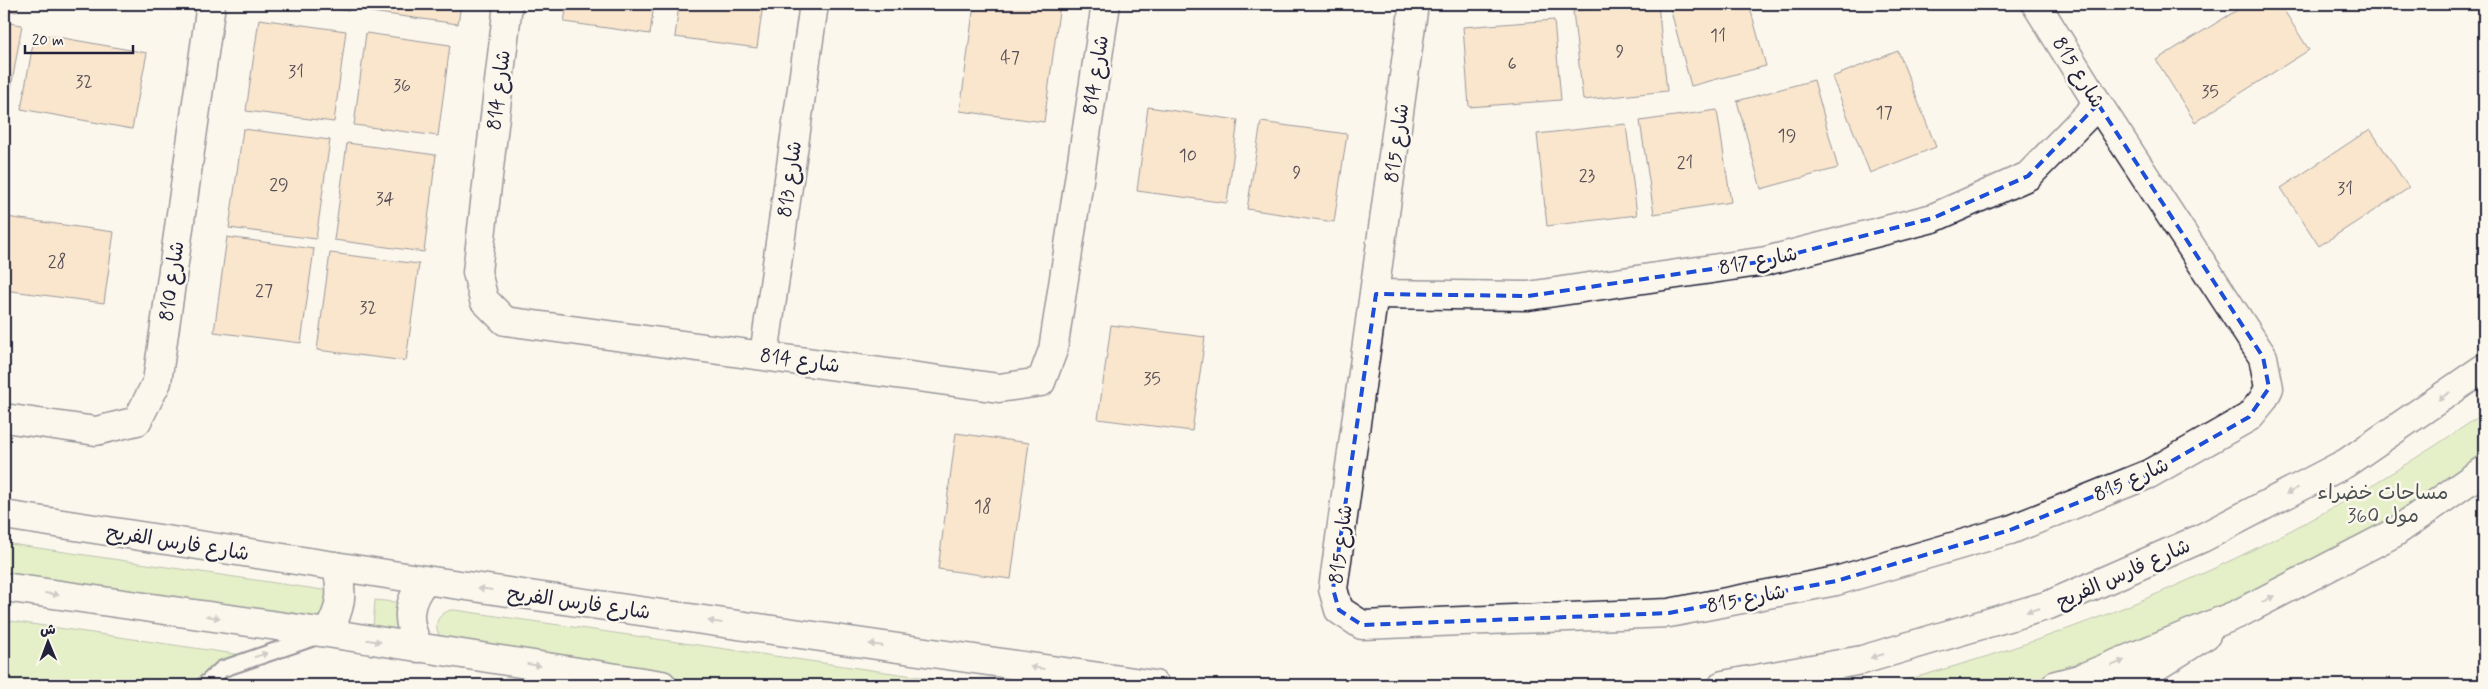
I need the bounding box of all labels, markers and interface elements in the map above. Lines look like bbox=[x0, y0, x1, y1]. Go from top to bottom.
scale bar bbox=[25, 22, 132, 54]
house number: 11 bbox=[1710, 24, 1726, 48]
text: 20 m bbox=[32, 31, 64, 51]
street label: شارع 815 bbox=[2045, 32, 2110, 114]
street label: شارع 814 bbox=[1077, 33, 1116, 117]
house number: 9 bbox=[1616, 40, 1625, 64]
house number: 47 bbox=[1000, 46, 1020, 70]
street label: شارع 814 bbox=[481, 49, 518, 132]
house number: 6 bbox=[1507, 52, 1517, 76]
house number: 31 bbox=[288, 60, 304, 84]
house number: 32 bbox=[75, 70, 93, 94]
house number: 36 bbox=[393, 74, 411, 98]
house number: 35 bbox=[2201, 80, 2219, 104]
house number: 17 bbox=[1875, 101, 1893, 125]
street label: شارع 815 bbox=[1379, 102, 1416, 185]
house number: 19 bbox=[1778, 124, 1796, 148]
street label: شارع 813 bbox=[772, 139, 809, 219]
house number: 10 bbox=[1179, 144, 1197, 168]
house number: 21 bbox=[1677, 151, 1693, 175]
house number: 9 bbox=[1293, 161, 1302, 185]
house number: 23 bbox=[1579, 164, 1596, 188]
house number: 29 bbox=[269, 173, 289, 197]
house number: 31 bbox=[2337, 177, 2353, 201]
house number: 34 bbox=[375, 187, 395, 211]
street label: شارع 810 bbox=[154, 239, 191, 323]
street label: شارع 817 bbox=[1717, 241, 1800, 282]
house number: 28 bbox=[48, 250, 66, 274]
house number: 27 bbox=[255, 279, 273, 303]
house number: 32 bbox=[359, 296, 377, 320]
street label: شارع 814 bbox=[758, 343, 841, 380]
house number: 35 bbox=[1143, 367, 1161, 391]
one-way arrow bbox=[2437, 391, 2451, 401]
street label: شارع 815 bbox=[2090, 452, 2174, 509]
park label: مساحات خضراء 360 مول bbox=[2318, 480, 2448, 530]
one-way arrow bbox=[2284, 487, 2299, 495]
house number: 18 bbox=[974, 495, 992, 519]
street label: شارع 815 bbox=[1323, 503, 1360, 585]
street label: شارع فارس الفريح bbox=[105, 519, 251, 568]
street label: شارع فارس الفريح bbox=[2052, 533, 2195, 616]
street label: شارع 815 bbox=[1705, 579, 1788, 620]
street label: شارع فارس الفريح bbox=[506, 580, 652, 627]
one-way arrow bbox=[477, 585, 493, 593]
one-way arrow bbox=[44, 590, 60, 598]
one-way arrow bbox=[2261, 595, 2275, 603]
one-way arrow bbox=[2025, 606, 2040, 614]
one-way arrow bbox=[205, 613, 221, 621]
north arrow bbox=[22, 616, 72, 666]
one-way arrow bbox=[707, 618, 723, 626]
text: ش bbox=[40, 621, 56, 639]
one-way arrow bbox=[366, 637, 382, 645]
one-way arrow bbox=[868, 641, 884, 649]
one-way arrow bbox=[254, 650, 269, 658]
one-way arrow bbox=[1869, 653, 1884, 661]
one-way arrow bbox=[2111, 658, 2126, 666]
one-way arrow bbox=[527, 662, 543, 670]
one-way arrow bbox=[1029, 664, 1045, 672]

